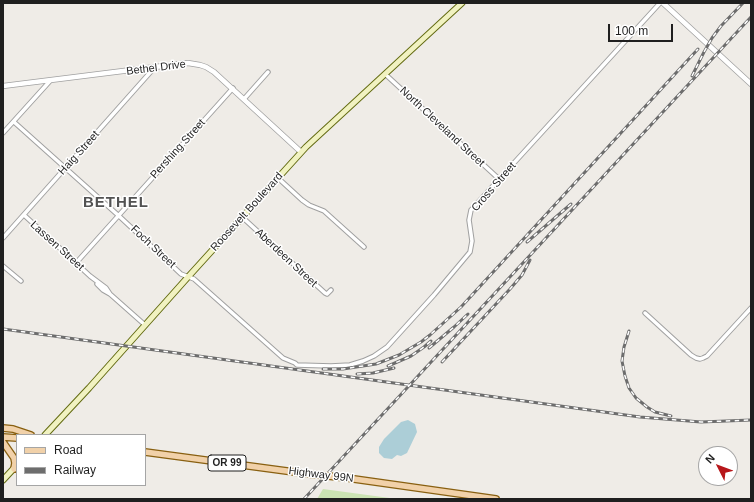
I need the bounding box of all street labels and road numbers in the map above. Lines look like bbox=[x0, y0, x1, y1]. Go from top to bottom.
street label: Bethel Drive bbox=[125, 58, 187, 78]
street label: North Cleveland Street bbox=[397, 84, 487, 170]
street label: Pershing Street bbox=[148, 116, 208, 182]
street label: Haig Street bbox=[56, 128, 102, 178]
street label: Cross Street bbox=[469, 160, 519, 214]
street label: Roosevelt Boulevard bbox=[208, 170, 286, 254]
street label: Lassen Street bbox=[27, 218, 87, 274]
street label: Foch Street bbox=[128, 223, 178, 271]
street label: Aberdeen Street bbox=[252, 226, 320, 290]
road number: OR 99 bbox=[208, 455, 246, 471]
street label: Highway 99N bbox=[288, 464, 354, 486]

